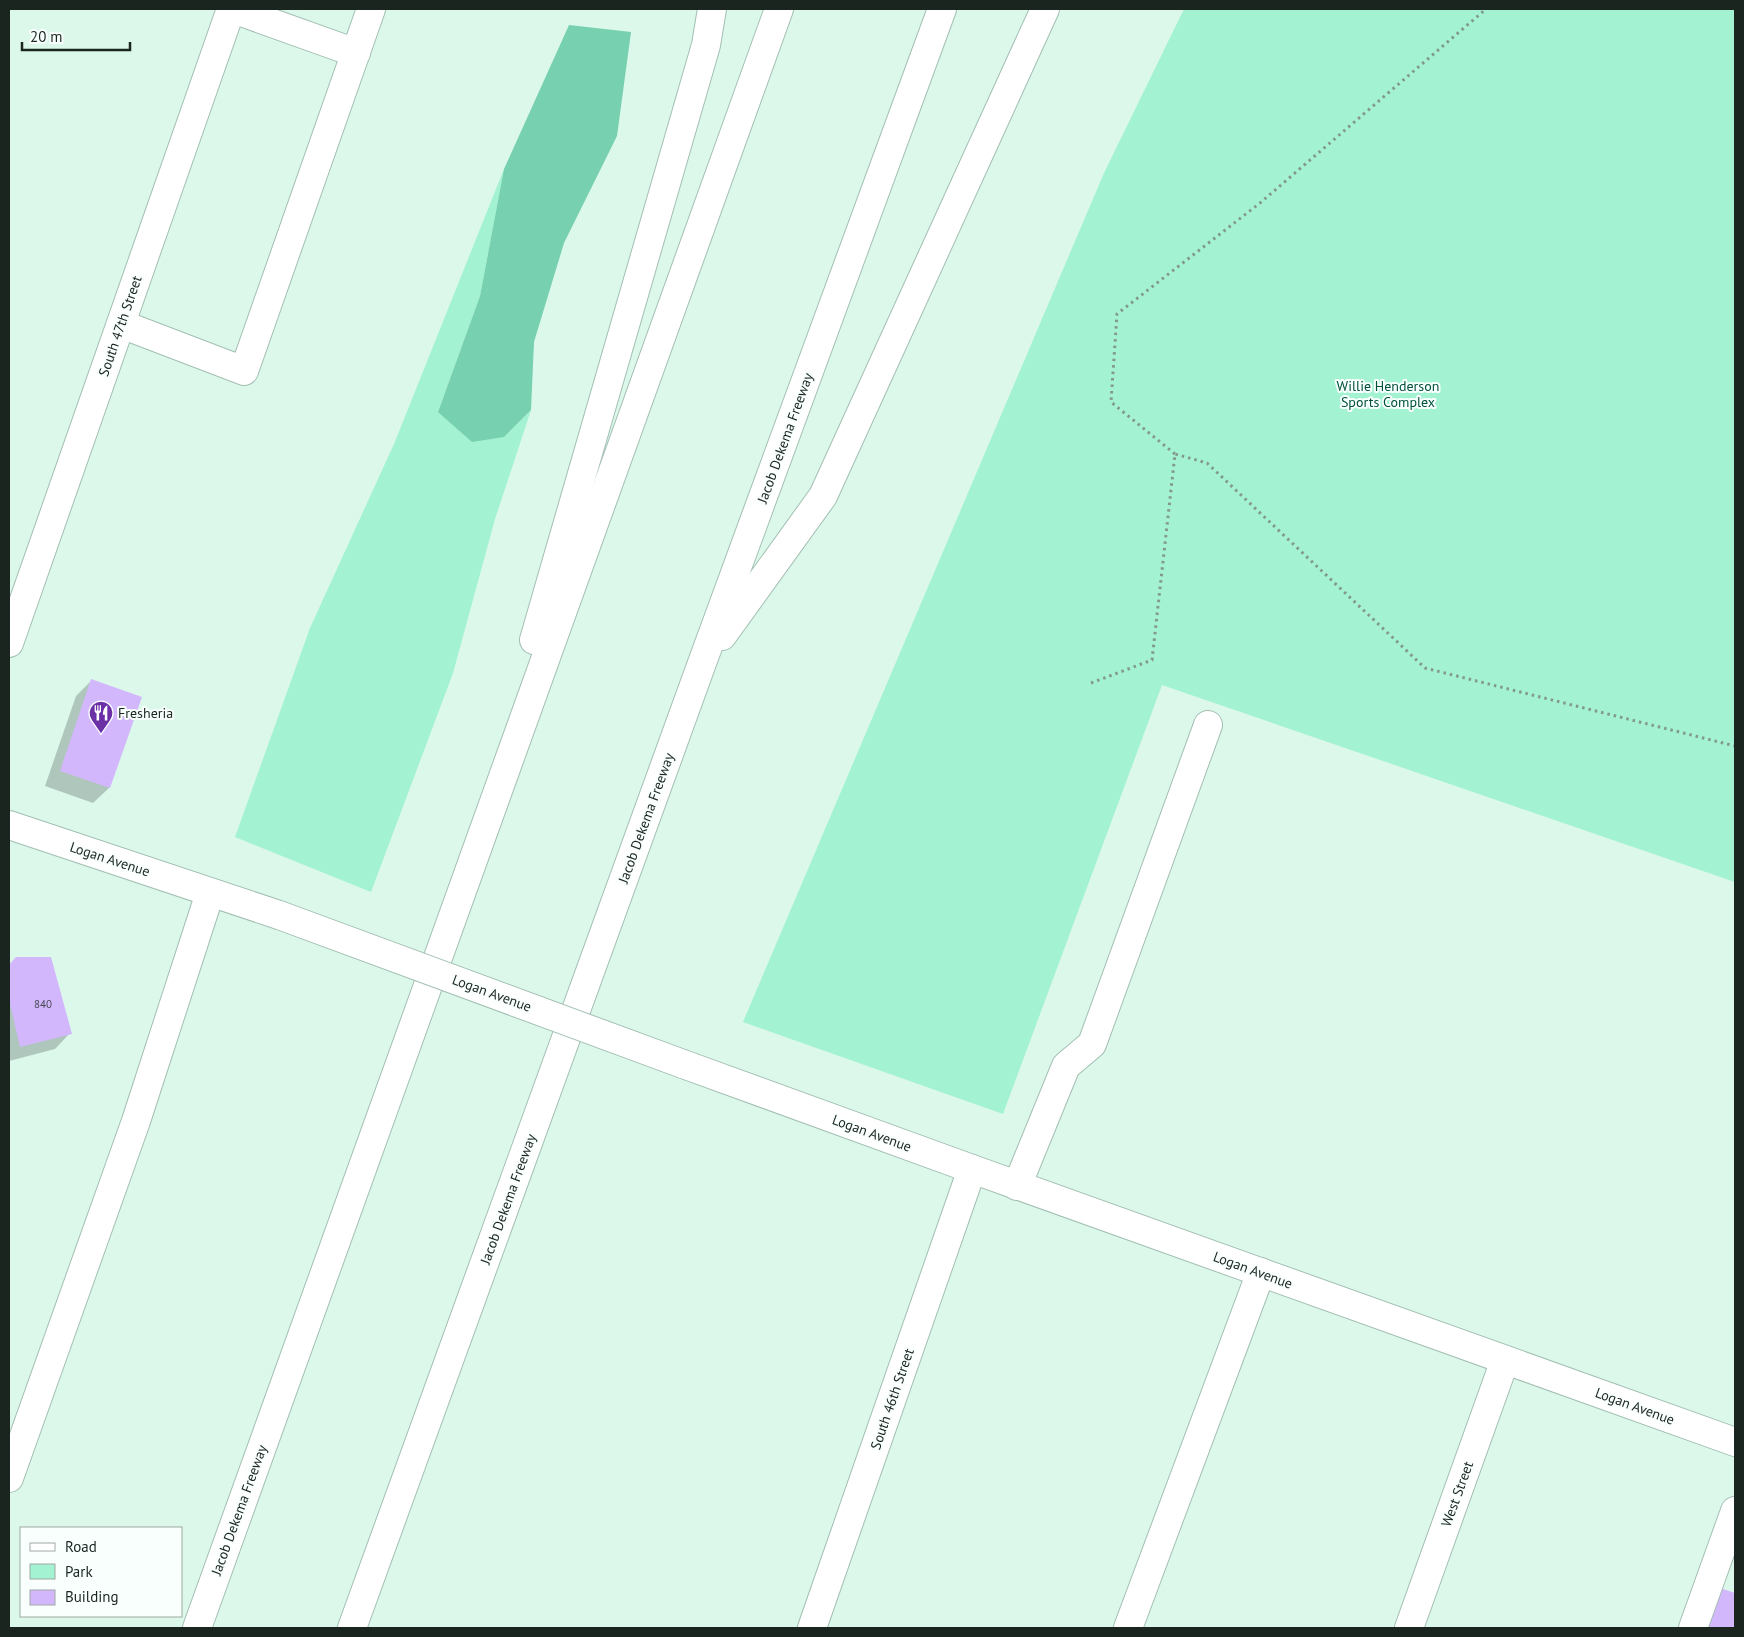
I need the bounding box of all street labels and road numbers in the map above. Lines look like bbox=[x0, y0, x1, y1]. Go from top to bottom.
street label: South 47th Street bbox=[94, 273, 146, 379]
street label: Jacob Dekema Freeway bbox=[753, 370, 817, 507]
street label: Jacob Dekema Freeway bbox=[614, 750, 678, 887]
street label: Logan Avenue bbox=[68, 838, 152, 880]
street label: Logan Avenue bbox=[450, 970, 534, 1016]
street label: Logan Avenue bbox=[830, 1110, 914, 1156]
street label: Jacob Dekema Freeway bbox=[476, 1131, 540, 1268]
street label: Logan Avenue bbox=[1211, 1247, 1295, 1293]
street label: South 46th Street bbox=[866, 1346, 918, 1452]
street label: Logan Avenue bbox=[1593, 1383, 1677, 1429]
street label: Jacob Dekema Freeway bbox=[207, 1442, 271, 1579]
street label: West Street bbox=[1437, 1459, 1477, 1529]

